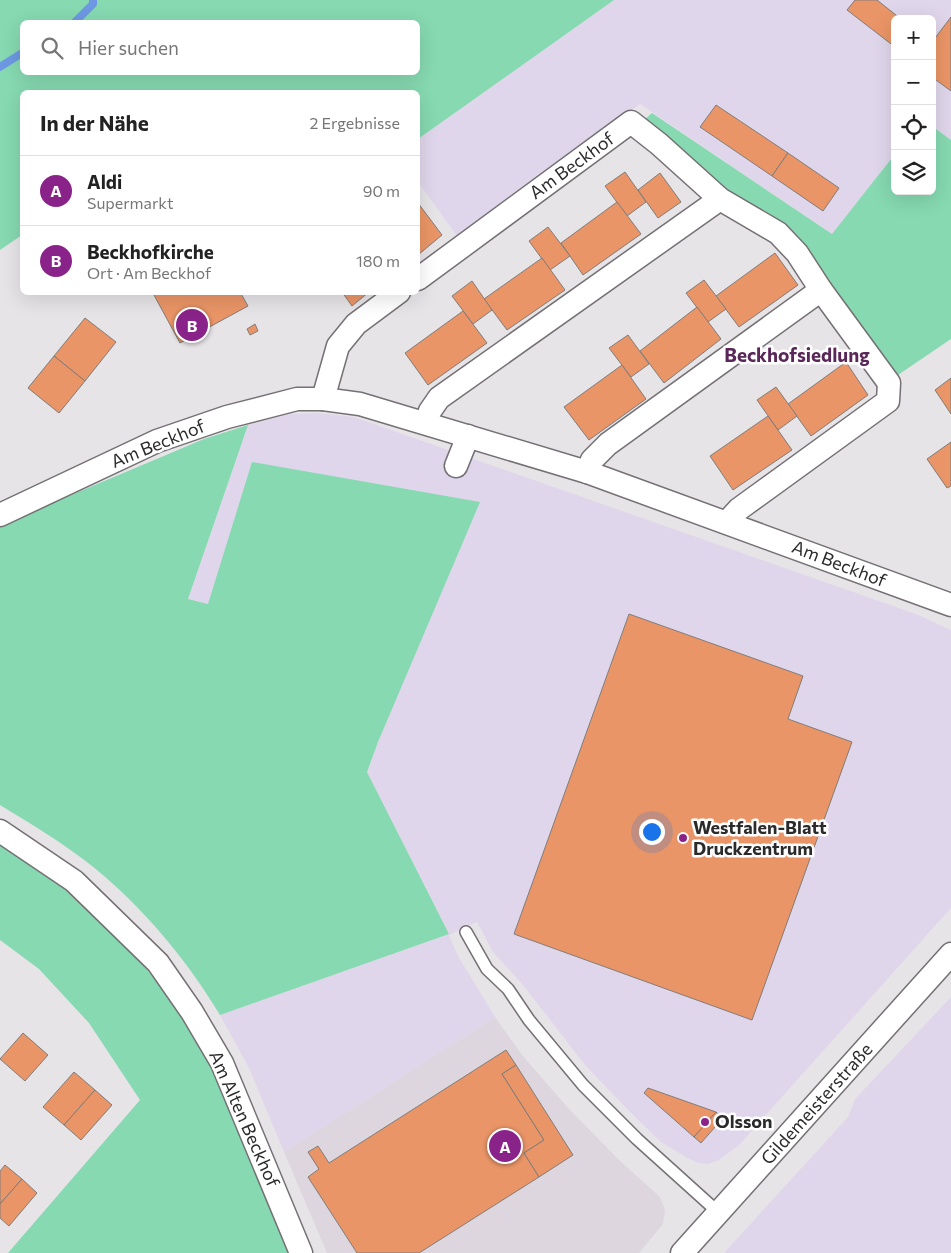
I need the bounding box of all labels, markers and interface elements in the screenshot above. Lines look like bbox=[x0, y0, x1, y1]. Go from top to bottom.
map controls bbox=[891, 15, 936, 195]
button: + bbox=[891, 15, 936, 60]
search box bbox=[20, 20, 420, 75]
icon: search bbox=[38, 34, 66, 62]
text: Hier suchen bbox=[78, 36, 179, 59]
button: − bbox=[891, 60, 936, 105]
button: locate bbox=[891, 105, 936, 150]
text: In der Nähe bbox=[40, 110, 149, 135]
text: 2 Ergebnisse bbox=[310, 113, 400, 132]
street label: Am Beckhof bbox=[525, 127, 619, 203]
button: layers bbox=[891, 150, 936, 195]
text: Aldi bbox=[87, 170, 122, 193]
text: A bbox=[50, 181, 62, 200]
text: 90 m bbox=[363, 181, 400, 200]
text: Supermarkt bbox=[87, 193, 174, 212]
text: Beckhofkirche bbox=[87, 240, 214, 263]
text: B bbox=[51, 251, 61, 270]
text: 180 m bbox=[356, 251, 400, 270]
text: Ort · Am Beckhof bbox=[87, 263, 211, 282]
pin: B bbox=[176, 306, 208, 344]
district label: Beckhofsiedlung bbox=[724, 343, 870, 366]
street label: Am Beckhof bbox=[107, 414, 209, 472]
street label: Am Beckhof bbox=[789, 535, 891, 591]
place label: Westfalen-Blatt Druckzentrum bbox=[693, 816, 827, 859]
your location bbox=[639, 819, 665, 845]
marker: Westfalen-Blatt Druckzentrum bbox=[677, 832, 689, 844]
street label: Gildemeisterstraße bbox=[756, 1038, 877, 1169]
street label: Am Alten Beckhof bbox=[205, 1047, 285, 1191]
place label: Olsson bbox=[715, 1110, 772, 1132]
marker: Olsson bbox=[699, 1116, 711, 1128]
pin: A bbox=[489, 1127, 521, 1165]

